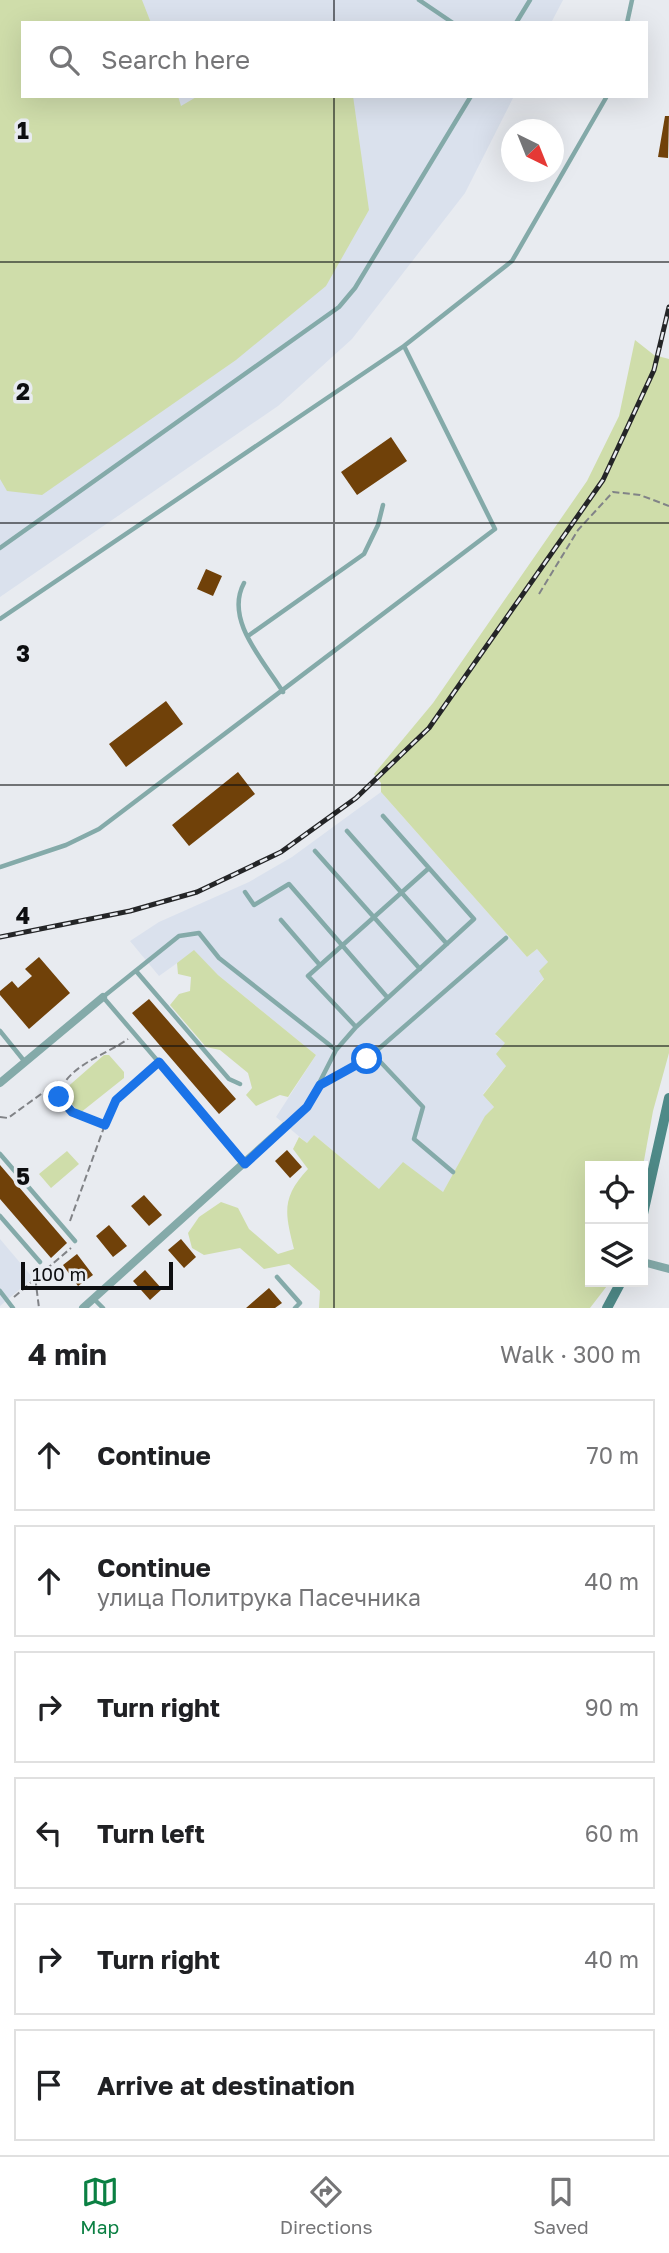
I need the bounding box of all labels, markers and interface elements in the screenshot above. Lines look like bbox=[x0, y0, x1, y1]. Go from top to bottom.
search box bbox=[21, 21, 648, 98]
icon: search bbox=[45, 41, 83, 79]
text: Search here bbox=[101, 44, 250, 75]
text: 1 bbox=[17, 116, 29, 144]
north arrow bbox=[501, 119, 564, 182]
text: 2 bbox=[16, 377, 30, 405]
text: 3 bbox=[16, 639, 30, 667]
text: 4 bbox=[16, 901, 30, 929]
route start bbox=[351, 1043, 382, 1074]
route end bbox=[43, 1081, 74, 1112]
map controls bbox=[585, 1161, 648, 1287]
button: locate bbox=[585, 1161, 648, 1224]
text: 5 bbox=[16, 1162, 30, 1190]
button: layers bbox=[585, 1224, 648, 1287]
scale bar bbox=[21, 1259, 173, 1291]
text: 100 m bbox=[32, 1262, 86, 1285]
text: 4 min bbox=[28, 1336, 107, 1372]
text: Walk · 300 m bbox=[500, 1340, 641, 1368]
icon: ahead bbox=[30, 1436, 68, 1474]
text: Continue bbox=[97, 1440, 211, 1471]
text: 70 m bbox=[586, 1441, 639, 1469]
text: Continue bbox=[97, 1552, 211, 1583]
icon: ahead bbox=[30, 1562, 68, 1600]
text: 40 m bbox=[585, 1567, 639, 1595]
text: улица Политрука Пасечника bbox=[97, 1583, 421, 1611]
icon: right bbox=[30, 1688, 68, 1726]
text: Turn right bbox=[97, 1692, 220, 1723]
text: 90 m bbox=[585, 1693, 639, 1721]
icon: left bbox=[30, 1814, 68, 1852]
text: Turn left bbox=[97, 1818, 205, 1849]
text: 60 m bbox=[585, 1819, 639, 1847]
icon: right bbox=[30, 1940, 68, 1978]
text: Turn right bbox=[97, 1944, 220, 1975]
text: 40 m bbox=[585, 1945, 639, 1973]
icon: arrive bbox=[30, 2066, 68, 2104]
text: Arrive at destination bbox=[97, 2070, 355, 2101]
tab: Map bbox=[80, 2173, 119, 2238]
tab: Directions bbox=[280, 2173, 373, 2238]
tab: Saved bbox=[533, 2173, 589, 2238]

